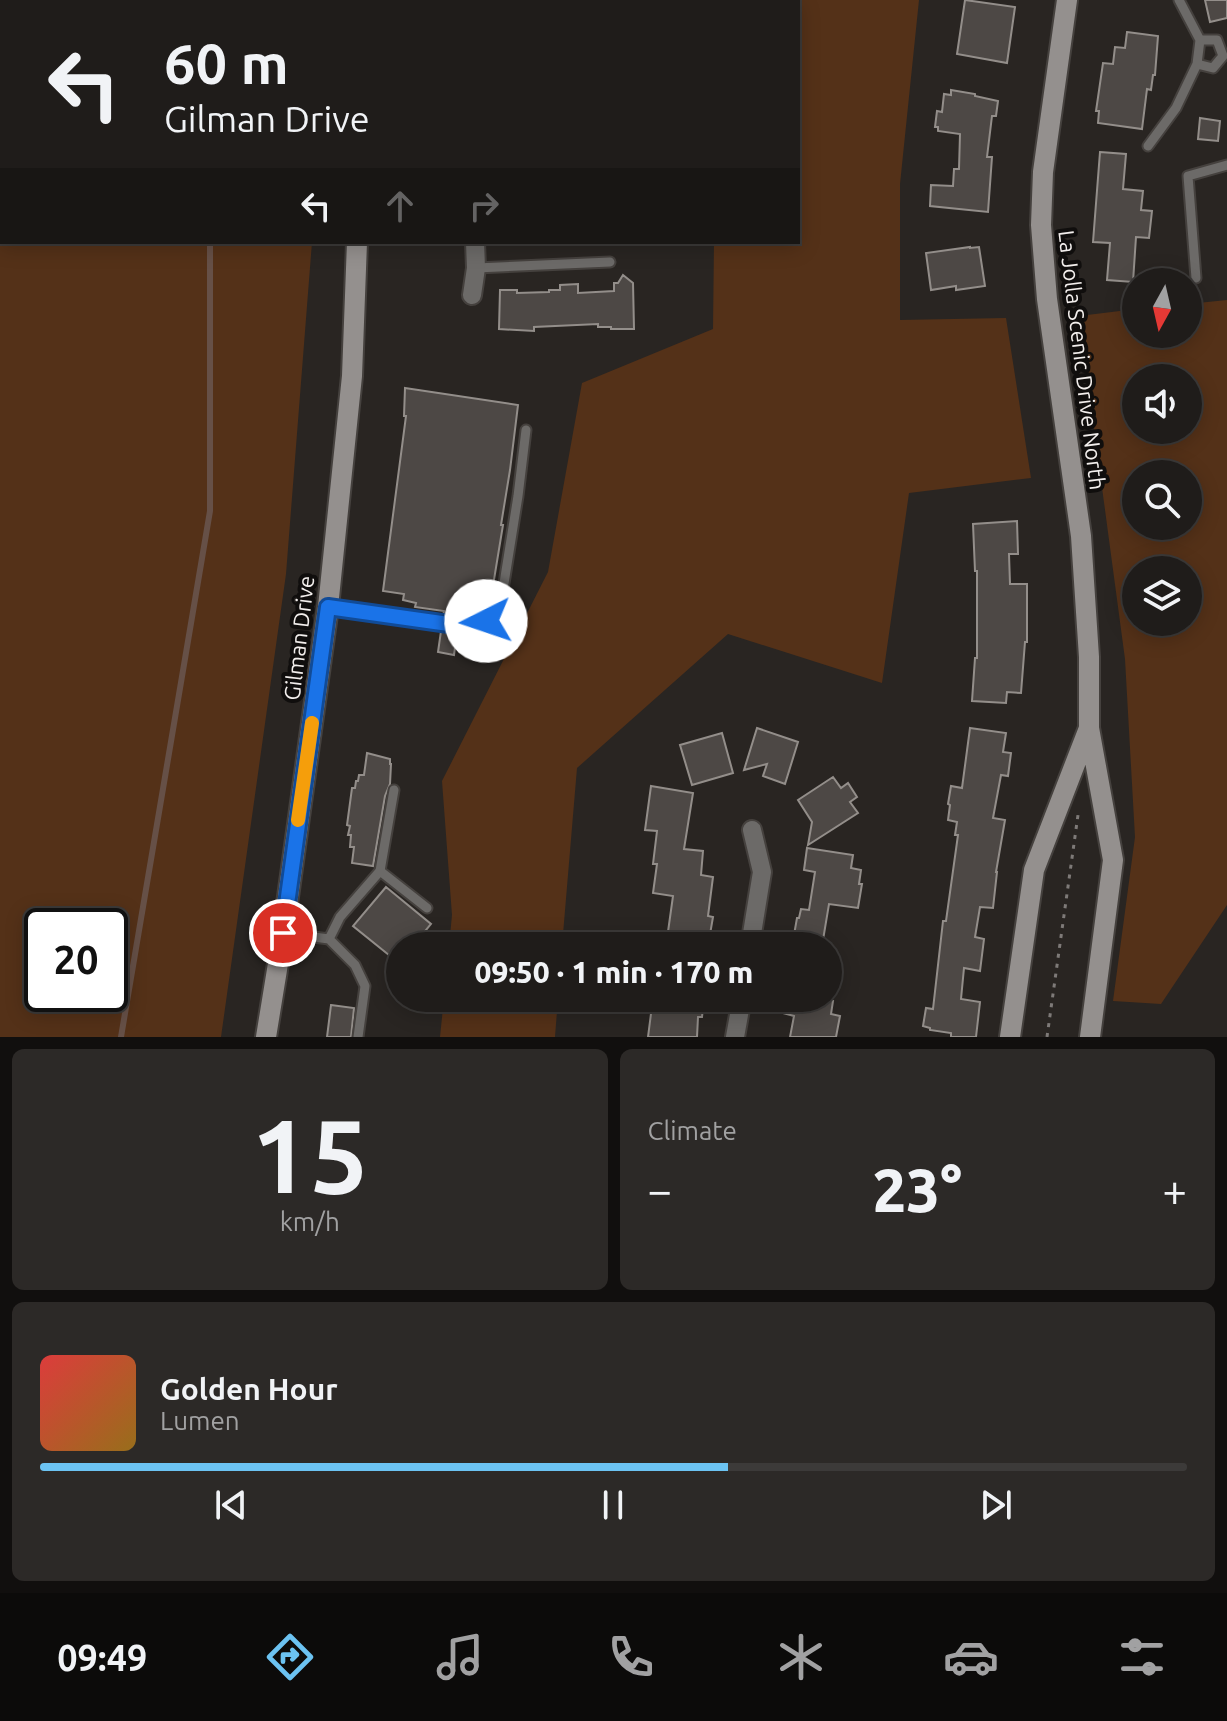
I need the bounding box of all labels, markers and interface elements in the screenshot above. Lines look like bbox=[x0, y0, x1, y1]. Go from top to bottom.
icon: left bbox=[32, 32, 136, 136]
text: 60 m bbox=[164, 32, 289, 95]
text: Gilman Drive bbox=[164, 98, 370, 139]
icon: left bbox=[294, 184, 338, 228]
icon: ahead bbox=[378, 184, 422, 228]
icon: right bbox=[462, 184, 506, 228]
street label: La Jolla Scenic Drive North bbox=[1054, 229, 1111, 491]
north arrow bbox=[1122, 268, 1202, 348]
map controls bbox=[1122, 268, 1202, 636]
button: sound bbox=[1122, 364, 1202, 444]
button: search bbox=[1122, 460, 1202, 540]
button: layers bbox=[1122, 556, 1202, 636]
street label: Gilman Drive bbox=[278, 574, 319, 702]
position arrow bbox=[444, 579, 528, 663]
pin bbox=[249, 899, 317, 967]
speed limit sign: 20 bbox=[24, 908, 128, 1012]
icon: arrive bbox=[261, 911, 305, 955]
text: 09:50 · 1 min · 170 m bbox=[475, 955, 753, 989]
text: 15 bbox=[251, 1096, 368, 1213]
text: Climate bbox=[648, 1116, 737, 1145]
text: 23° bbox=[873, 1156, 962, 1223]
text: − bbox=[648, 1165, 672, 1214]
text: + bbox=[1162, 1165, 1187, 1214]
text: km/h bbox=[280, 1207, 340, 1236]
text: Golden Hour bbox=[160, 1372, 338, 1406]
text: Lumen bbox=[160, 1406, 240, 1435]
icon: previous bbox=[209, 1483, 253, 1527]
icon: pause bbox=[591, 1483, 635, 1527]
icon: next bbox=[974, 1483, 1018, 1527]
icon: directions bbox=[262, 1629, 318, 1685]
icon: music bbox=[432, 1629, 488, 1685]
icon: phone bbox=[603, 1629, 659, 1685]
icon: climate bbox=[773, 1629, 829, 1685]
icon: car bbox=[943, 1629, 999, 1685]
icon: filters bbox=[1114, 1629, 1170, 1685]
text: 09:49 bbox=[57, 1637, 147, 1678]

